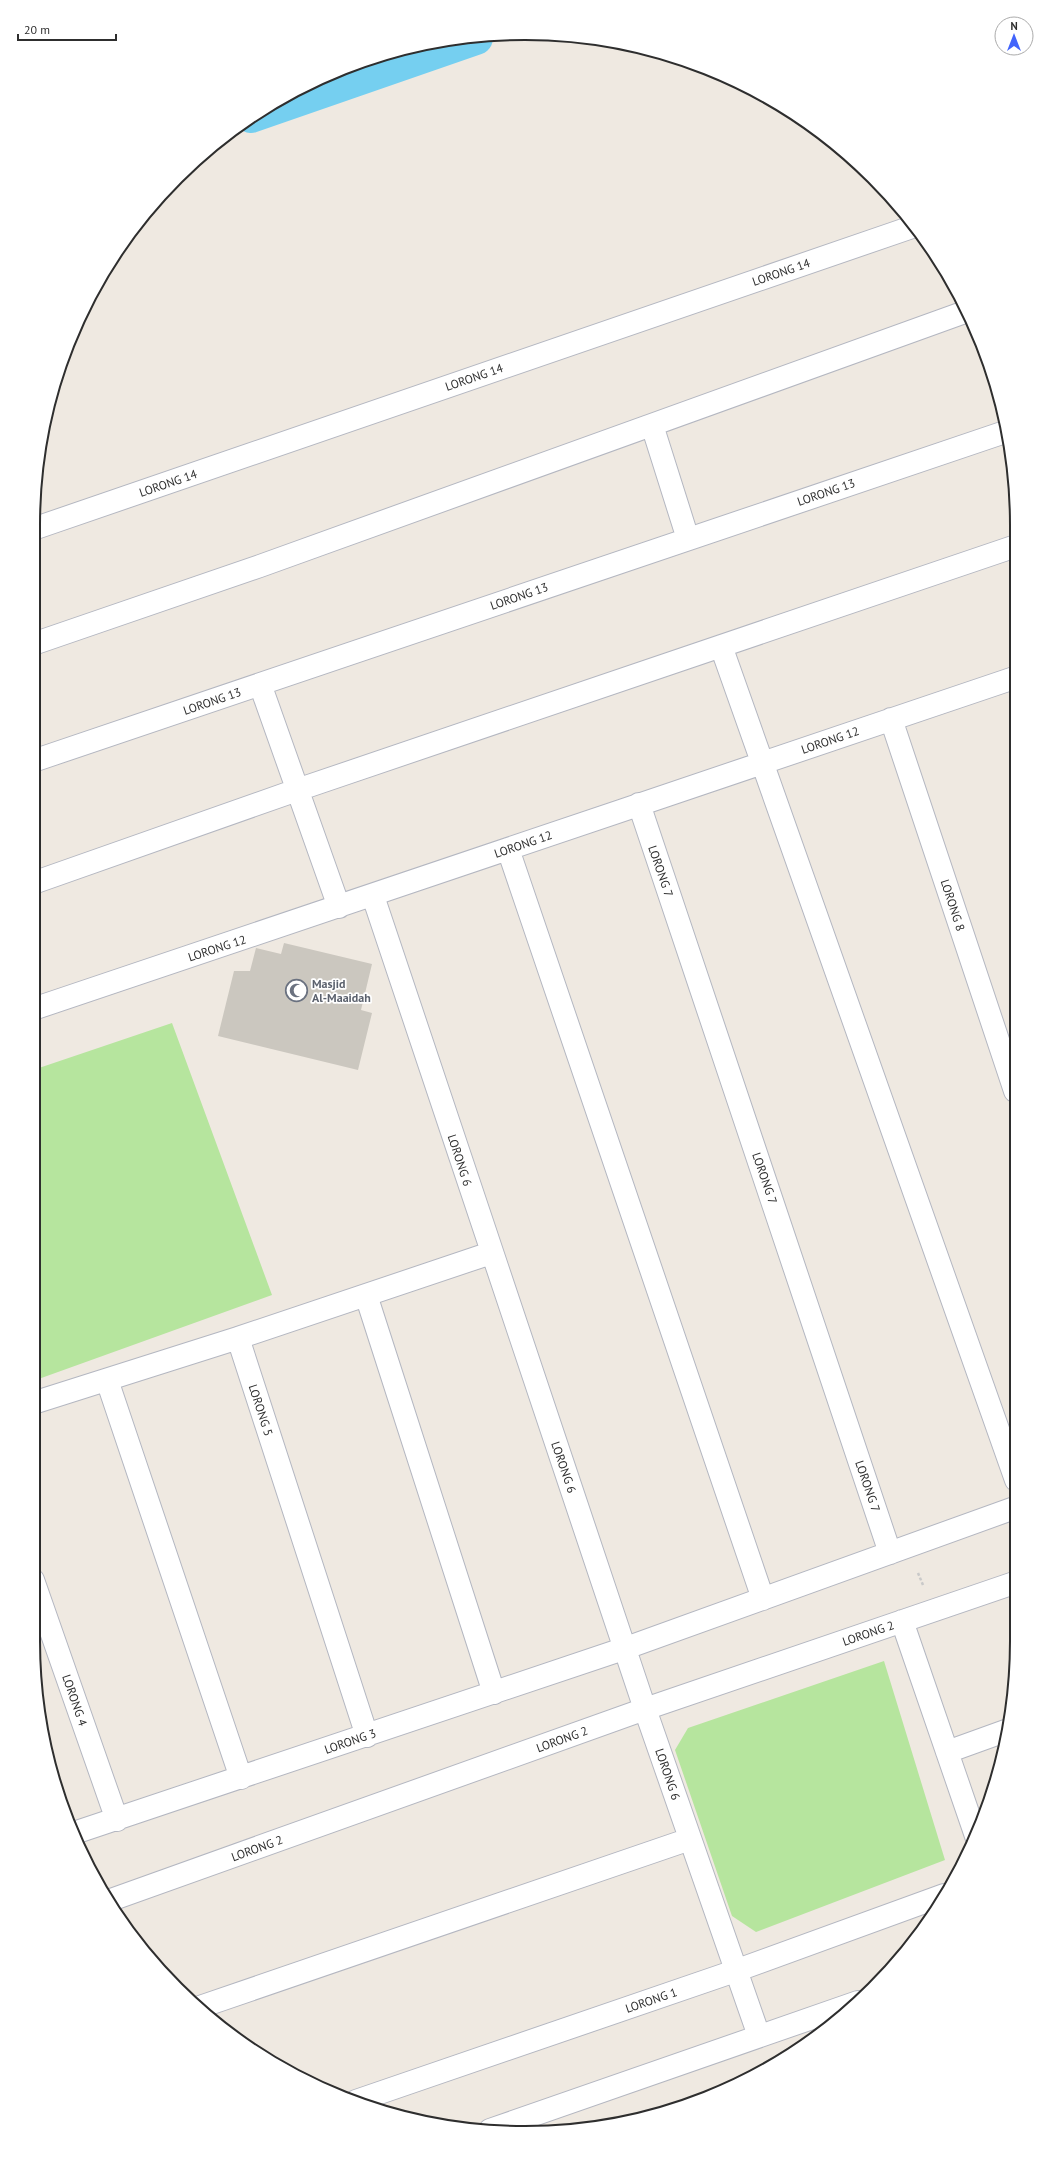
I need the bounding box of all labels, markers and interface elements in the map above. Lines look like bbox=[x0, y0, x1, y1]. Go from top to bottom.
scale bar bbox=[18, 16, 116, 42]
north arrow bbox=[994, 16, 1034, 56]
text: N bbox=[1010, 19, 1018, 33]
text: 20 m bbox=[24, 22, 50, 37]
street label: LORONG 14 bbox=[750, 255, 812, 289]
street label: LORONG 14 bbox=[443, 360, 505, 394]
street label: LORONG 14 bbox=[137, 466, 199, 500]
street label: LORONG 13 bbox=[795, 475, 857, 509]
street label: LORONG 13 bbox=[488, 579, 550, 613]
street label: LORONG 13 bbox=[181, 684, 243, 718]
street label: LORONG 12 bbox=[799, 723, 861, 757]
street label: LORONG 12 bbox=[492, 827, 554, 861]
street label: LORONG 7 bbox=[645, 843, 677, 899]
street label: LORONG 8 bbox=[938, 877, 968, 933]
street label: LORONG 12 bbox=[186, 932, 248, 964]
place label: Masjid Al-Maaidah bbox=[312, 976, 371, 1005]
mosque icon: Masjid Al-Maaidah bbox=[284, 977, 310, 1003]
street label: LORONG 6 bbox=[445, 1132, 475, 1188]
street label: LORONG 7 bbox=[749, 1150, 781, 1206]
street label: LORONG 5 bbox=[246, 1382, 276, 1438]
street label: LORONG 6 bbox=[548, 1439, 580, 1495]
street label: LORONG 7 bbox=[852, 1458, 884, 1514]
street label: LORONG 2 bbox=[840, 1617, 896, 1649]
street label: LORONG 4 bbox=[59, 1672, 91, 1728]
street label: LORONG 2 bbox=[534, 1723, 590, 1755]
street label: LORONG 3 bbox=[322, 1725, 378, 1757]
street label: LORONG 6 bbox=[652, 1746, 684, 1802]
street label: LORONG 2 bbox=[229, 1832, 285, 1864]
street label: LORONG 1 bbox=[623, 1984, 679, 2016]

